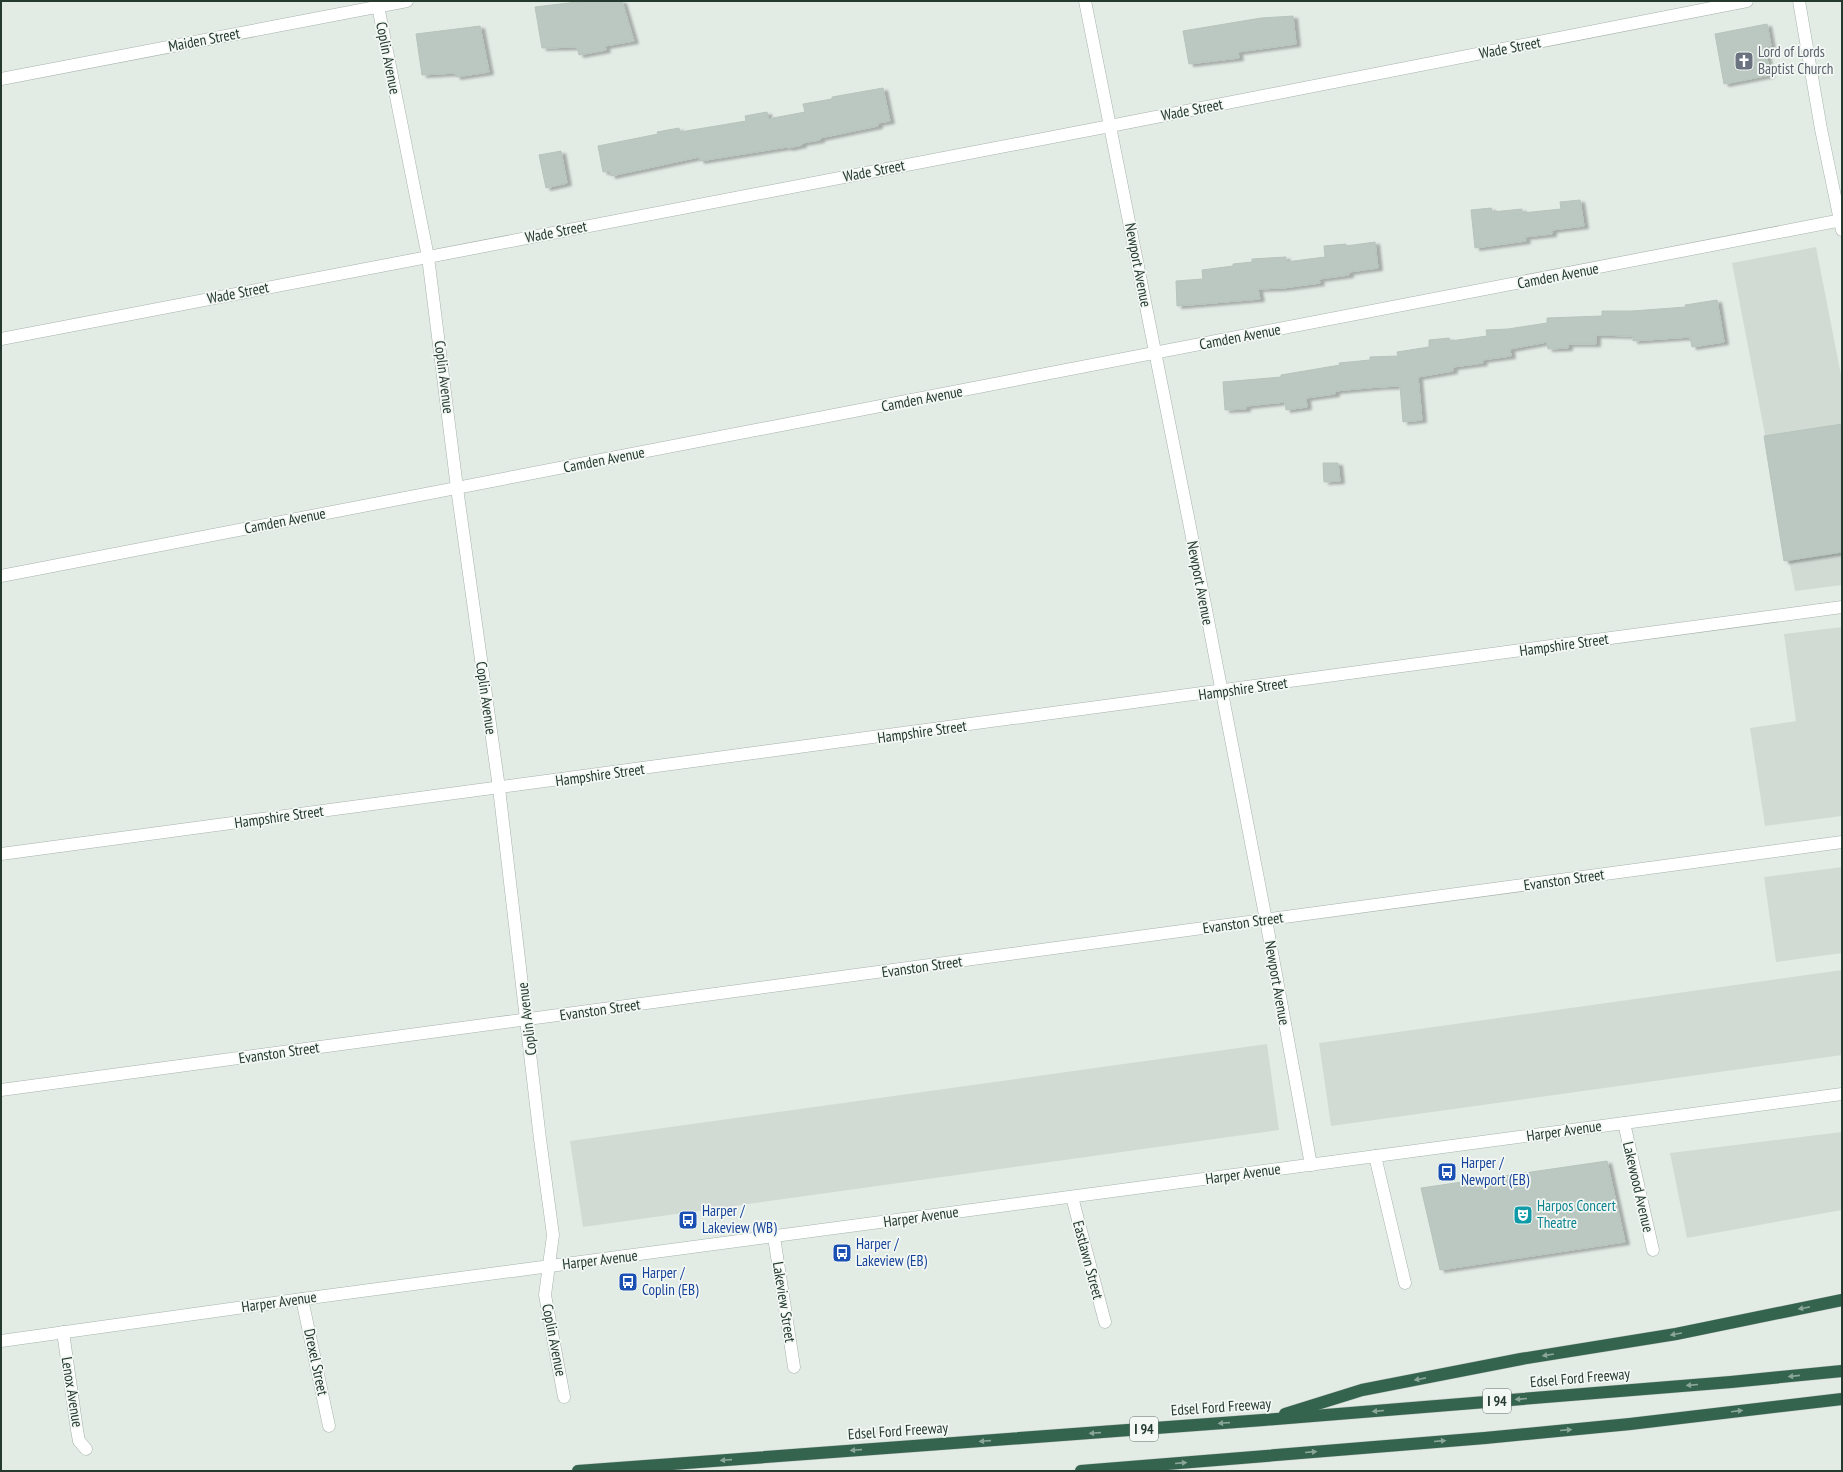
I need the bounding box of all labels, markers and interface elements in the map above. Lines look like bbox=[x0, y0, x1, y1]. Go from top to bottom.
street label: Coplin Avenue bbox=[372, 20, 405, 96]
street label: Maiden Street bbox=[167, 23, 241, 56]
street label: Wade Street bbox=[1477, 32, 1542, 63]
place label: Lord of Lords Baptist Church bbox=[1758, 42, 1833, 78]
church icon: Lord of Lords Baptist Church bbox=[1733, 50, 1755, 72]
street label: Wade Street bbox=[1159, 94, 1224, 125]
street label: Wade Street bbox=[841, 155, 906, 186]
street label: Wade Street bbox=[523, 216, 588, 247]
street label: Newport Avenue bbox=[1121, 221, 1156, 309]
street label: Camden Avenue bbox=[1516, 258, 1600, 293]
street label: Wade Street bbox=[205, 277, 270, 308]
street label: Camden Avenue bbox=[1198, 319, 1282, 354]
street label: Coplin Avenue bbox=[431, 339, 458, 415]
street label: Camden Avenue bbox=[880, 381, 964, 416]
street label: Camden Avenue bbox=[562, 442, 646, 477]
street label: Camden Avenue bbox=[243, 503, 327, 538]
street label: Newport Avenue bbox=[1183, 539, 1218, 627]
street label: Hampshire Street bbox=[1518, 629, 1610, 660]
street label: Coplin Avenue bbox=[472, 660, 501, 736]
street label: Hampshire Street bbox=[1197, 673, 1289, 704]
street label: Hampshire Street bbox=[876, 716, 968, 747]
street label: Hampshire Street bbox=[554, 759, 646, 790]
street label: Hampshire Street bbox=[233, 801, 325, 832]
street label: Evanston Street bbox=[1522, 864, 1605, 895]
street label: Evanston Street bbox=[1201, 907, 1284, 938]
street label: Newport Avenue bbox=[1261, 939, 1294, 1027]
street label: Evanston Street bbox=[880, 951, 963, 982]
street label: Coplin Avenue bbox=[513, 981, 540, 1057]
street label: Evanston Street bbox=[558, 994, 641, 1025]
street label: Evanston Street bbox=[237, 1037, 320, 1068]
street label: Harper Avenue bbox=[1525, 1116, 1603, 1145]
street label: Lakewood Avenue bbox=[1619, 1140, 1658, 1234]
place label: Harper / Newport (EB) bbox=[1461, 1153, 1530, 1189]
street label: Harper Avenue bbox=[1204, 1159, 1282, 1188]
bus stop icon: Harper / Newport (EB) bbox=[1436, 1161, 1458, 1183]
place label: Harpos Concert Theatre bbox=[1537, 1196, 1616, 1232]
place label: Harper / Lakeview (WB) bbox=[702, 1201, 777, 1237]
street label: Harper Avenue bbox=[882, 1202, 960, 1231]
theatre icon: Harpos Concert Theatre bbox=[1512, 1204, 1534, 1226]
bus stop icon: Harper / Lakeview (WB) bbox=[677, 1209, 699, 1231]
street label: Eastlawn Street bbox=[1069, 1218, 1108, 1301]
place label: Harper / Lakeview (EB) bbox=[856, 1234, 928, 1270]
bus stop icon: Harper / Lakeview (EB) bbox=[831, 1242, 853, 1264]
street label: Harper Avenue bbox=[561, 1245, 639, 1274]
street label: Lakeview Street bbox=[769, 1260, 800, 1344]
place label: Harper / Coplin (EB) bbox=[642, 1263, 699, 1299]
bus stop icon: Harper / Coplin (EB) bbox=[617, 1271, 639, 1293]
street label: Harper Avenue bbox=[240, 1287, 318, 1316]
street label: Coplin Avenue bbox=[538, 1302, 571, 1378]
one-way arrow bbox=[1798, 1305, 1810, 1311]
street label: Drexel Street bbox=[300, 1327, 333, 1397]
one-way arrow bbox=[1670, 1331, 1682, 1337]
one-way arrow bbox=[1542, 1352, 1554, 1358]
street label: Lenox Avenue bbox=[58, 1355, 87, 1429]
street label: Edsel Ford Freeway bbox=[1529, 1364, 1631, 1391]
one-way arrow bbox=[1788, 1372, 1800, 1379]
one-way arrow bbox=[1414, 1376, 1426, 1382]
one-way arrow bbox=[1686, 1382, 1699, 1389]
road number: I 94 bbox=[1483, 1389, 1511, 1413]
street label: Edsel Ford Freeway bbox=[1170, 1394, 1272, 1419]
one-way arrow bbox=[1515, 1396, 1527, 1403]
one-way arrow bbox=[1372, 1408, 1384, 1414]
one-way arrow bbox=[1731, 1408, 1743, 1414]
road number: I 94 bbox=[1130, 1417, 1158, 1441]
street label: Edsel Ford Freeway bbox=[847, 1418, 949, 1443]
one-way arrow bbox=[1218, 1420, 1230, 1427]
one-way arrow bbox=[1560, 1426, 1572, 1433]
one-way arrow bbox=[1089, 1429, 1101, 1436]
one-way arrow bbox=[979, 1437, 991, 1444]
one-way arrow bbox=[1434, 1438, 1446, 1445]
one-way arrow bbox=[850, 1447, 862, 1454]
one-way arrow bbox=[1305, 1449, 1317, 1455]
one-way arrow bbox=[720, 1457, 732, 1464]
one-way arrow bbox=[1175, 1459, 1187, 1466]

